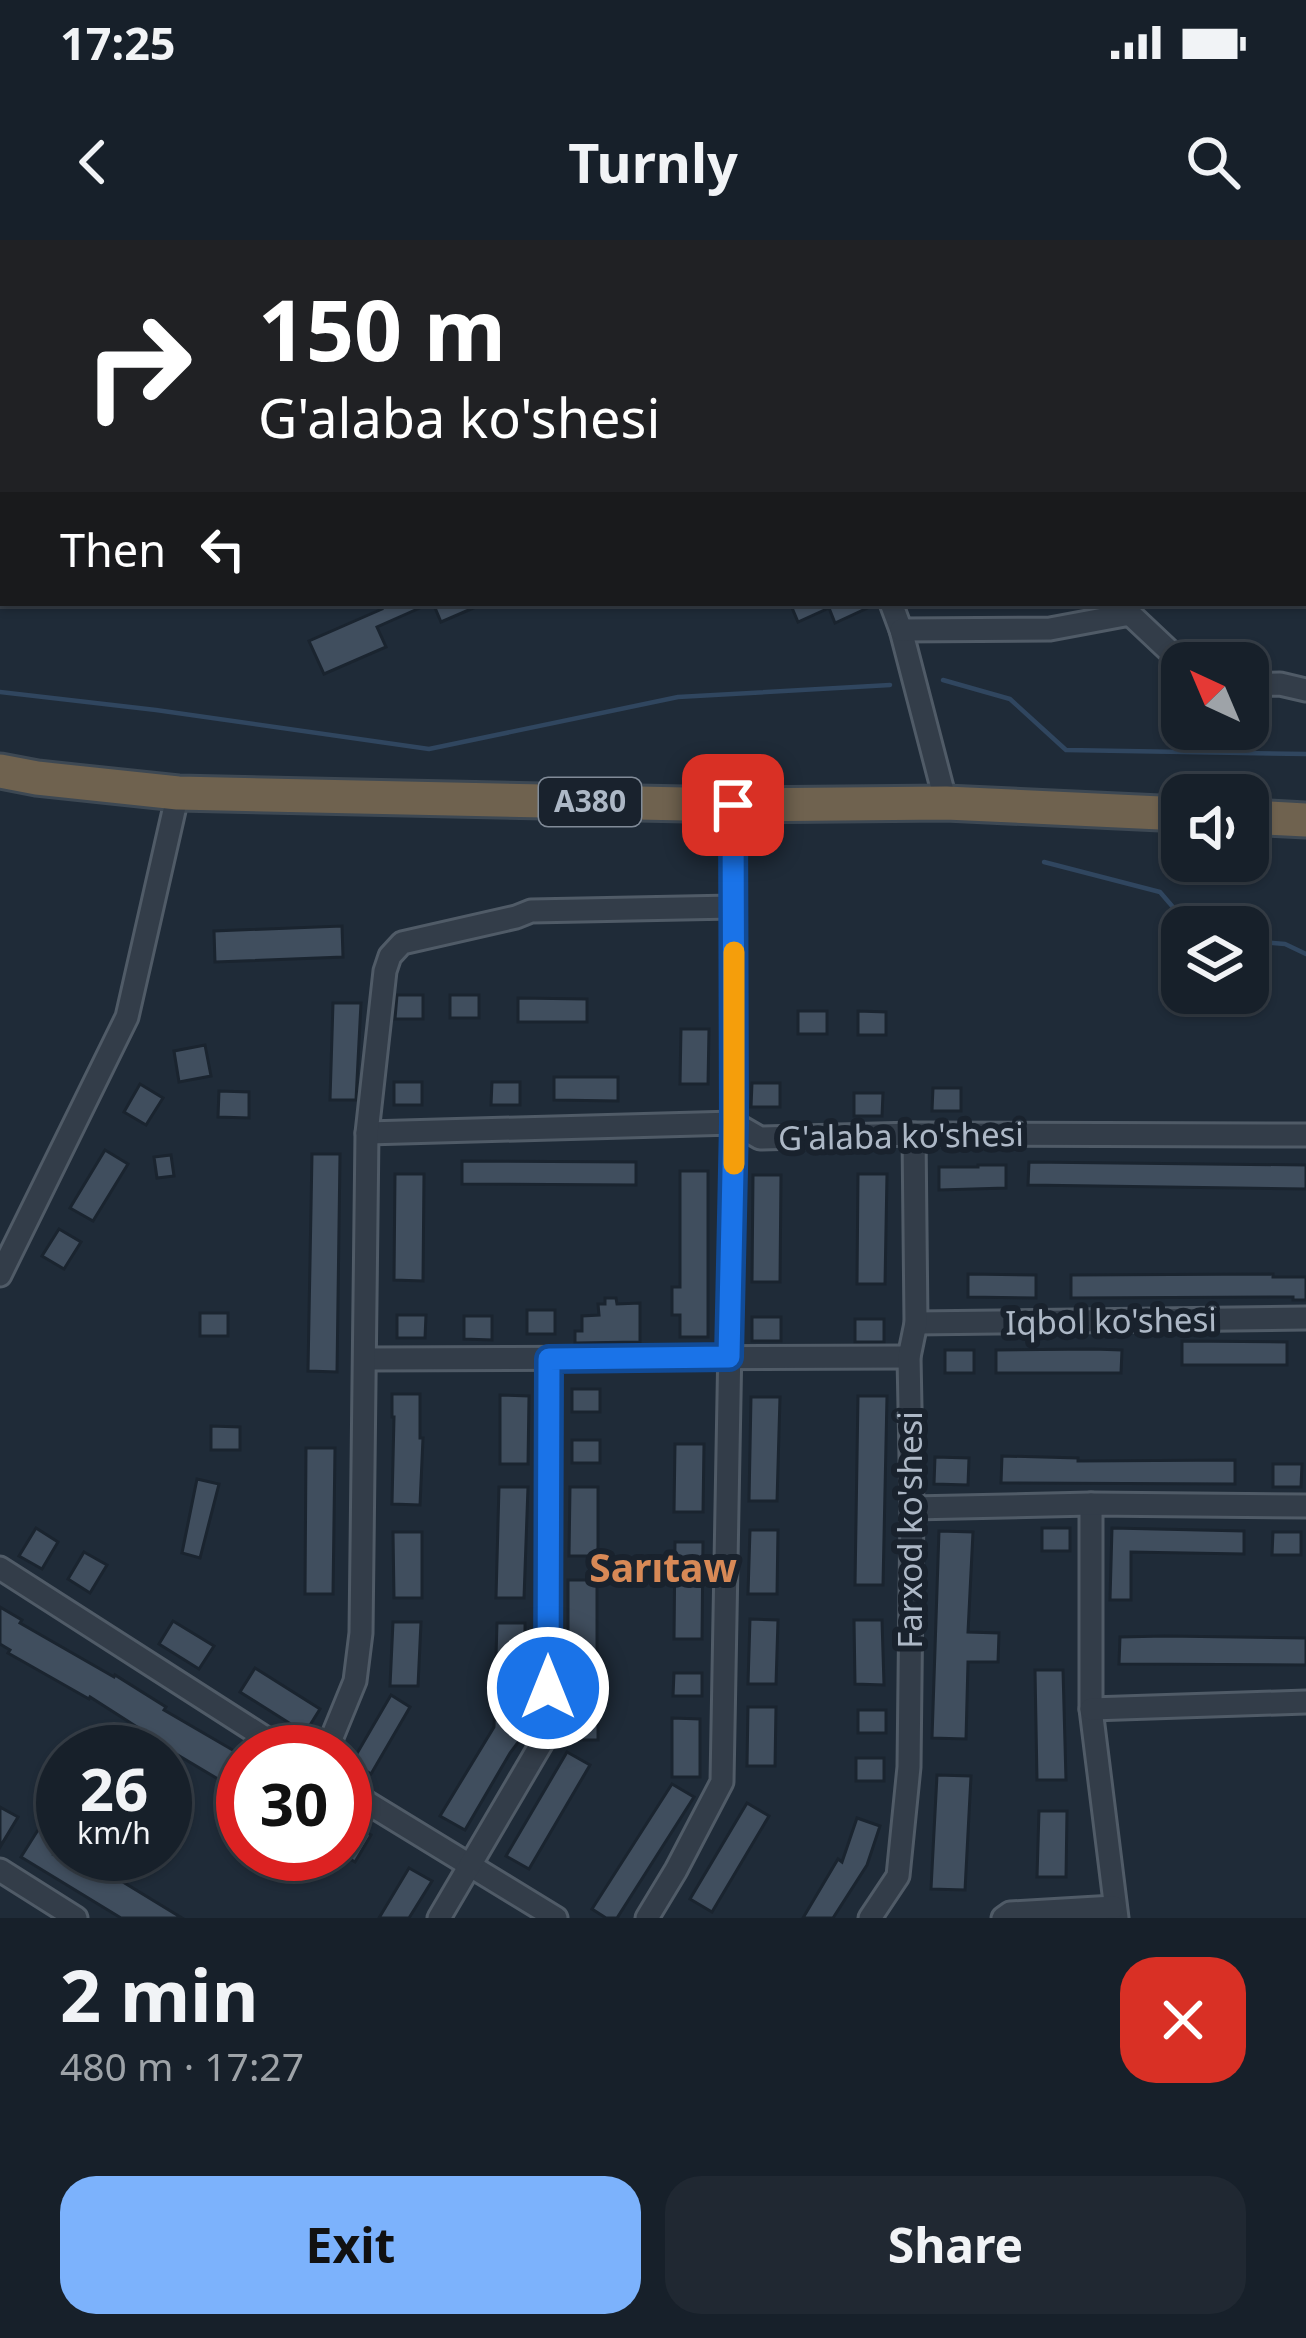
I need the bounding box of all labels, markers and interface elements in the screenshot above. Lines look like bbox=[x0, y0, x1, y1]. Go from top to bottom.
text: 17:25 bbox=[60, 12, 176, 73]
text: Turnly bbox=[568, 125, 738, 199]
icon: back bbox=[60, 129, 126, 195]
icon: search bbox=[1180, 129, 1246, 195]
text: 150 m bbox=[258, 271, 506, 386]
icon: right bbox=[60, 288, 216, 444]
text: G'alaba ko'shesi bbox=[258, 380, 660, 454]
icon: left bbox=[190, 516, 256, 582]
text: Then bbox=[60, 519, 166, 580]
north arrow bbox=[1161, 642, 1269, 750]
map controls bbox=[1161, 642, 1269, 1014]
pin bbox=[682, 754, 784, 856]
icon: arrive bbox=[700, 772, 766, 838]
button: sound bbox=[1161, 774, 1269, 882]
road number: A380 bbox=[539, 778, 641, 826]
button: layers bbox=[1161, 906, 1269, 1014]
street label: G'alaba ko'shesi bbox=[778, 1111, 1024, 1160]
street label: Iqbol ko'shesi bbox=[1005, 1296, 1217, 1345]
street label: Farxod ko'shesi bbox=[887, 1411, 932, 1649]
district label: Sarıtaw bbox=[589, 1540, 737, 1593]
position arrow bbox=[485, 1625, 611, 1751]
speed limit sign: 30 bbox=[216, 1725, 372, 1881]
text: 26 bbox=[80, 1747, 148, 1829]
text: km/h bbox=[77, 1812, 151, 1853]
text: 2 min bbox=[60, 1945, 258, 2043]
button: close bbox=[1120, 1957, 1246, 2083]
text: 480 m · 17:27 bbox=[60, 2039, 304, 2092]
button: Exit bbox=[60, 2176, 641, 2314]
button: Share bbox=[665, 2176, 1246, 2314]

